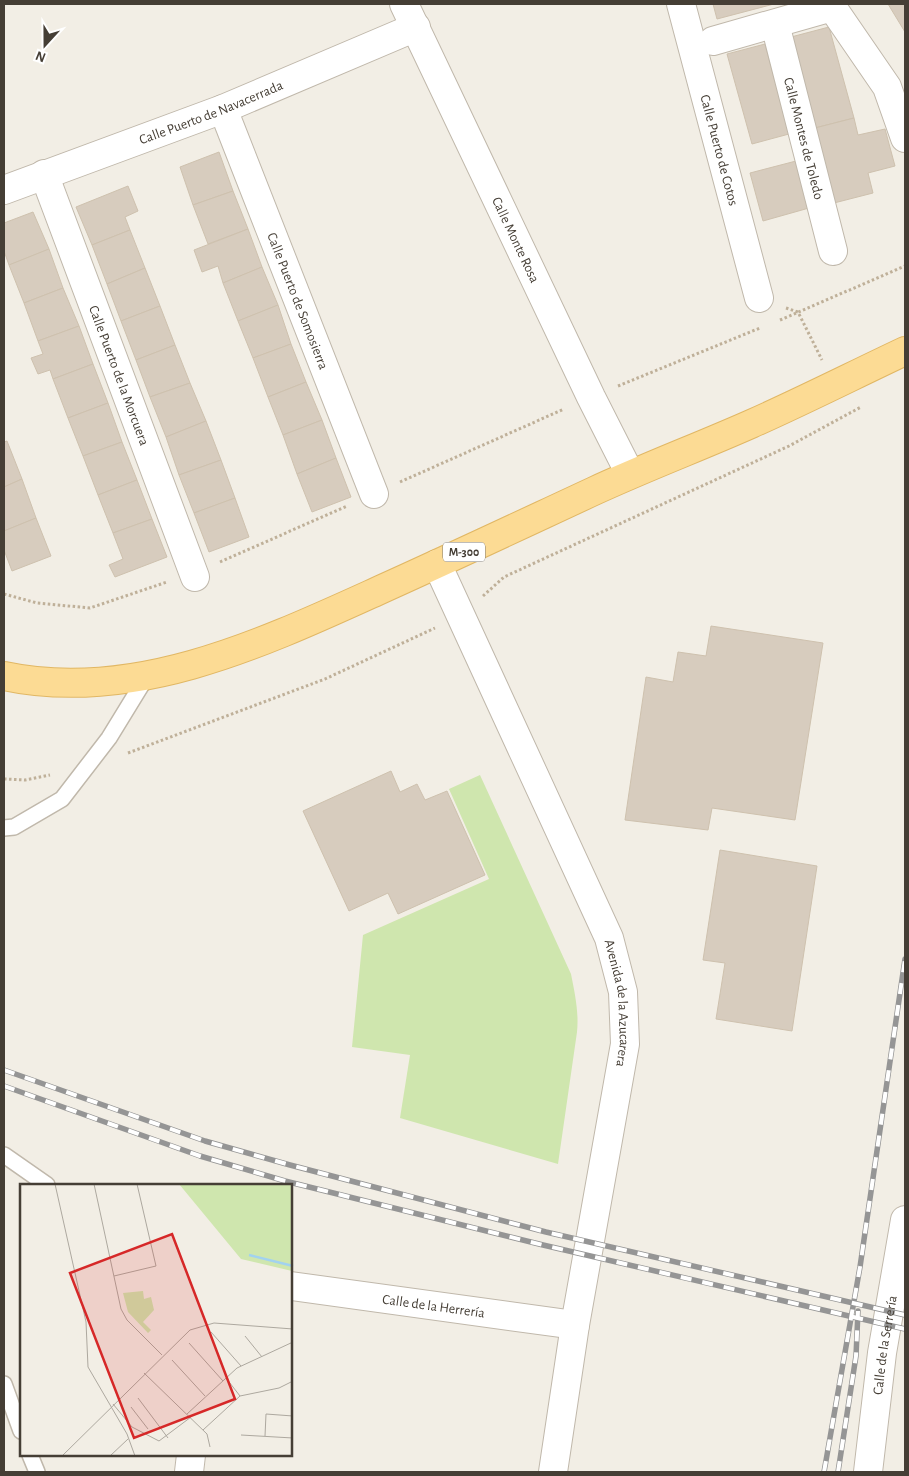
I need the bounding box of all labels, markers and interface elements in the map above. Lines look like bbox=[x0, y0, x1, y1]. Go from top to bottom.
north arrow bbox=[20, 20, 70, 70]
text: N bbox=[34, 48, 48, 64]
street label: Calle Montes de Toledo bbox=[781, 76, 826, 201]
street label: Calle Puerto de Navacerrada bbox=[137, 78, 286, 147]
street label: Calle Puerto de Cotos bbox=[697, 93, 740, 207]
street label: Calle Monte Rosa bbox=[489, 195, 542, 286]
street label: Calle Puerto de Somosierra bbox=[264, 231, 331, 372]
street label: Calle Puerto de la Morcuera bbox=[86, 304, 151, 448]
road number: M-300 bbox=[443, 542, 485, 562]
street label: Avenida de la Azucarera bbox=[602, 938, 631, 1068]
inset map bbox=[20, 1184, 292, 1456]
street label: Calle de la Herrería bbox=[381, 1293, 486, 1321]
street label: Calle de la Serrería bbox=[871, 1294, 900, 1396]

